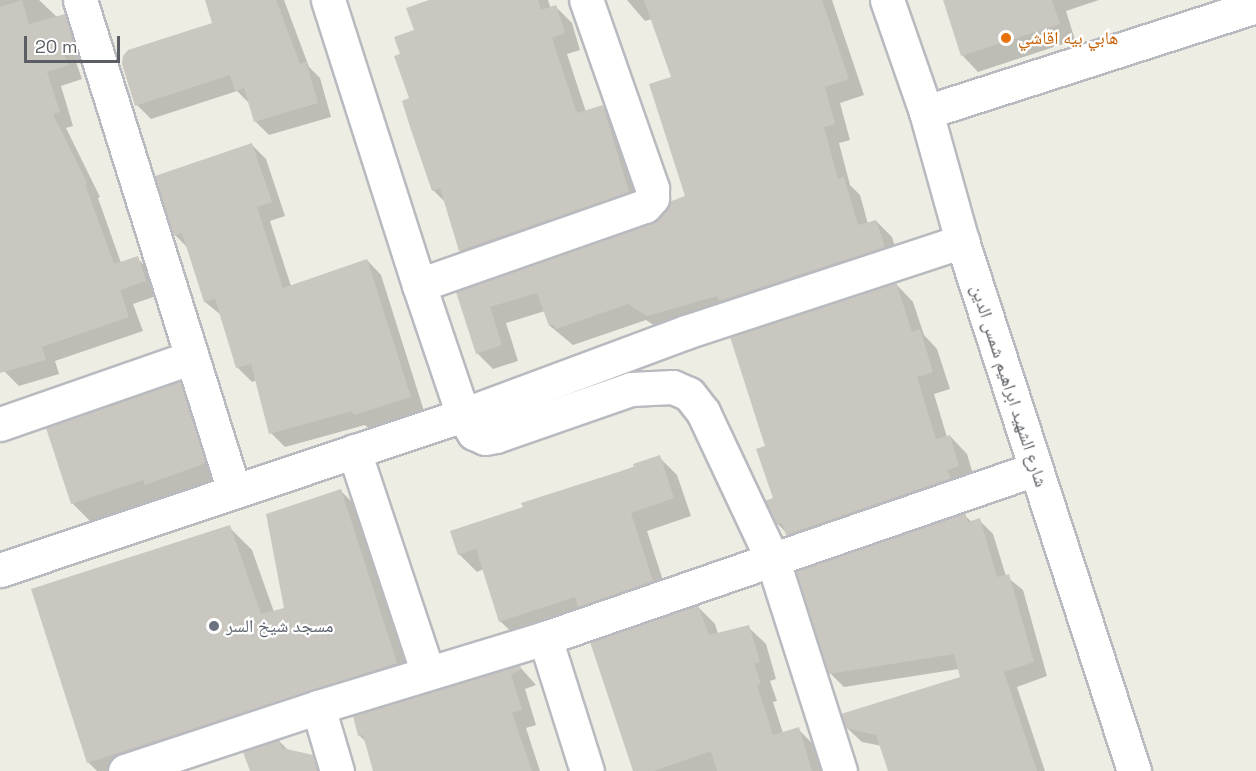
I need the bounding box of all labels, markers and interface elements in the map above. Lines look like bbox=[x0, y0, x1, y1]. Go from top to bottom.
scale bar bbox=[27, 24, 123, 62]
place label: هابي بيه اقاشي bbox=[1018, 27, 1118, 49]
marker: هابي بيه اقاشي bbox=[999, 31, 1013, 45]
text: 20 m bbox=[35, 35, 78, 58]
street label: شارع الشهيد ابراهيم شمس الدين bbox=[966, 282, 1052, 490]
place label: مسجد شيخ السر bbox=[226, 615, 334, 637]
marker: مسجد شيخ السر bbox=[207, 619, 221, 633]

